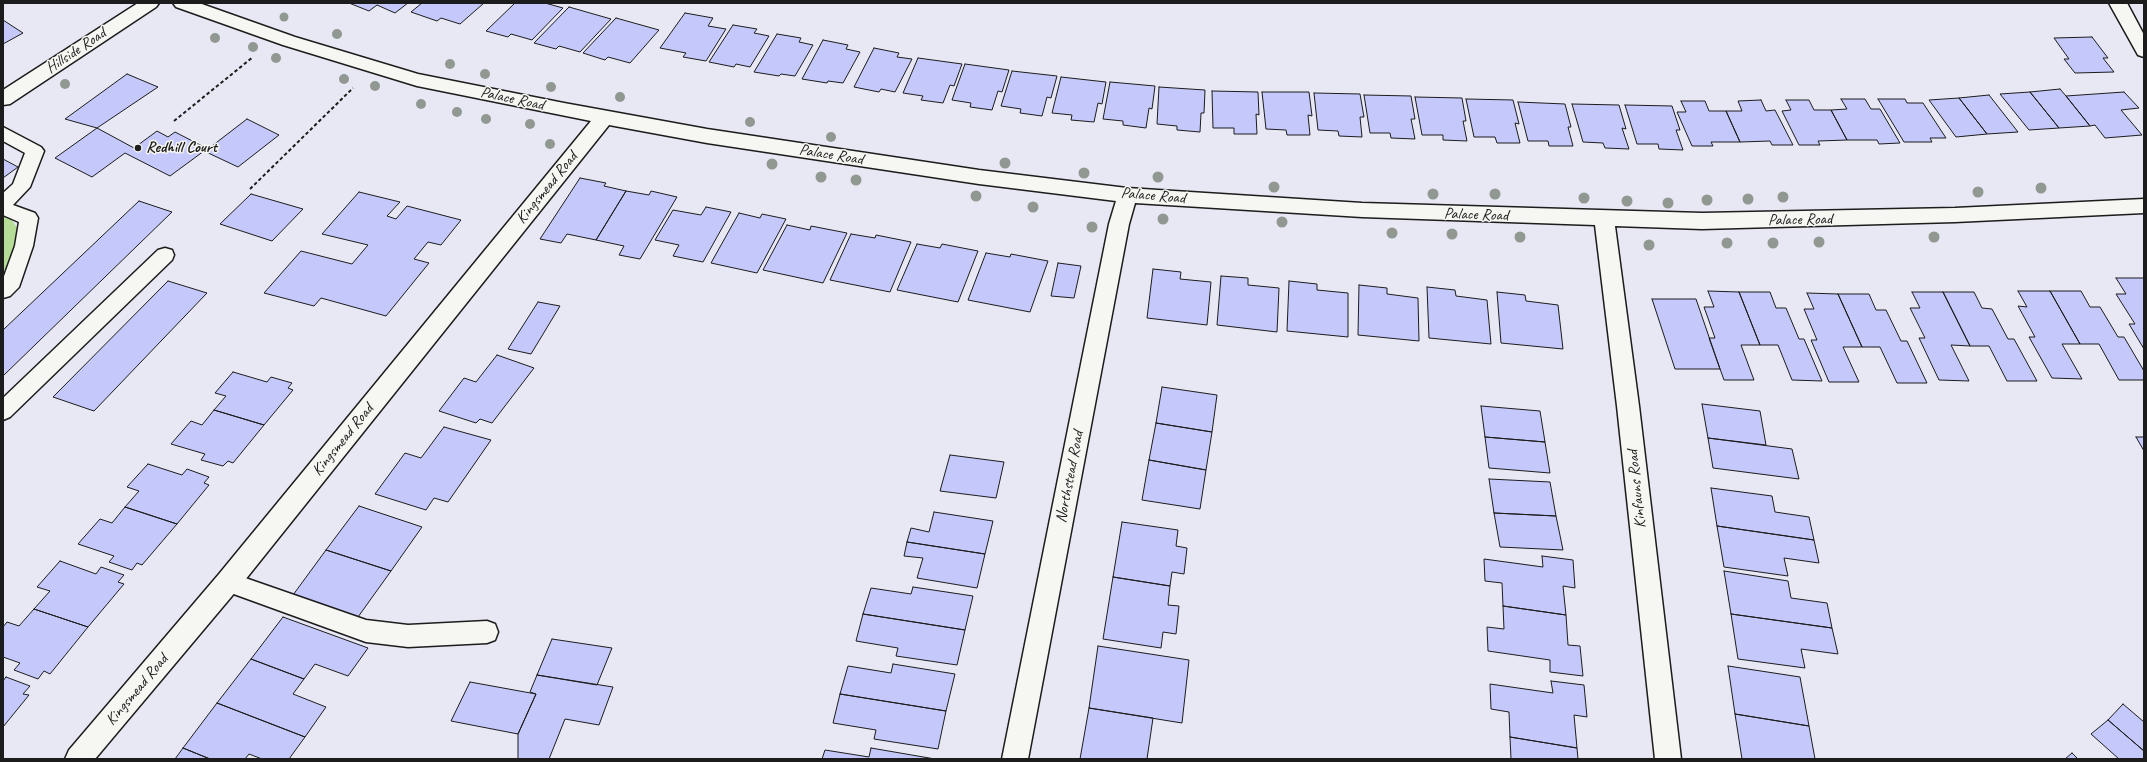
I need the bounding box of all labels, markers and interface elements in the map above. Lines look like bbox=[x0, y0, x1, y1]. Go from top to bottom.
street label: Hillside Road bbox=[42, 24, 110, 78]
street label: Palace Road bbox=[479, 83, 545, 115]
place label: Redhill Court bbox=[146, 138, 217, 158]
street label: Palace Road bbox=[798, 140, 864, 170]
marker: Redhill Court bbox=[133, 143, 143, 153]
street label: Kingsmead Road bbox=[512, 148, 582, 228]
street label: Palace Road bbox=[1120, 184, 1186, 208]
street label: Palace Road bbox=[1444, 204, 1508, 226]
street label: Palace Road bbox=[1768, 210, 1832, 230]
street label: Kingsmead Road bbox=[308, 400, 378, 480]
street label: Northstead Road bbox=[1052, 430, 1088, 524]
street label: Kinfauns Road bbox=[1623, 449, 1651, 529]
street label: Kingsmead Road bbox=[102, 650, 172, 730]

